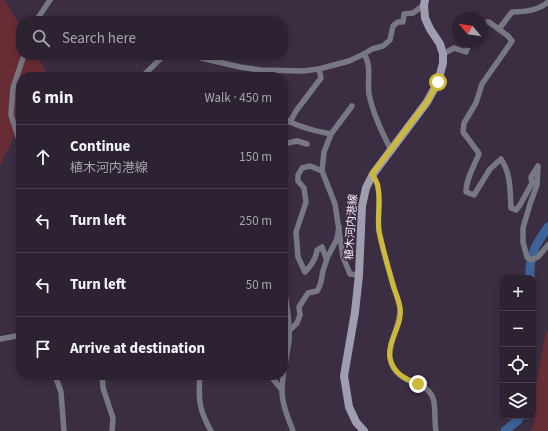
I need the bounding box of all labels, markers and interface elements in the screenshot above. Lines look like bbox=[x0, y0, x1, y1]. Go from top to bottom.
north arrow bbox=[452, 12, 488, 48]
search box bbox=[16, 16, 288, 60]
icon: search bbox=[30, 27, 52, 49]
text: Search here bbox=[62, 28, 136, 49]
route start bbox=[429, 73, 447, 91]
text: 6 min bbox=[32, 86, 73, 110]
text: Walk · 450 m bbox=[204, 89, 272, 107]
text: Continue bbox=[70, 136, 130, 157]
icon: ahead bbox=[32, 146, 54, 168]
text: 150 m bbox=[239, 148, 272, 166]
text: 植木河内港線 bbox=[70, 159, 148, 177]
street label: 植木河内港線 bbox=[341, 194, 361, 260]
icon: left bbox=[32, 210, 54, 232]
text: Turn left bbox=[70, 210, 126, 231]
text: 250 m bbox=[239, 212, 272, 230]
icon: left bbox=[32, 274, 54, 296]
text: Turn left bbox=[70, 274, 126, 295]
map controls bbox=[500, 275, 536, 419]
button: + bbox=[500, 275, 536, 311]
text: 50 m bbox=[246, 276, 272, 294]
button: − bbox=[500, 311, 536, 347]
icon: arrive bbox=[32, 338, 54, 360]
text: Arrive at destination bbox=[70, 338, 205, 359]
button: locate bbox=[500, 347, 536, 383]
route end bbox=[409, 375, 427, 393]
button: layers bbox=[500, 383, 536, 419]

